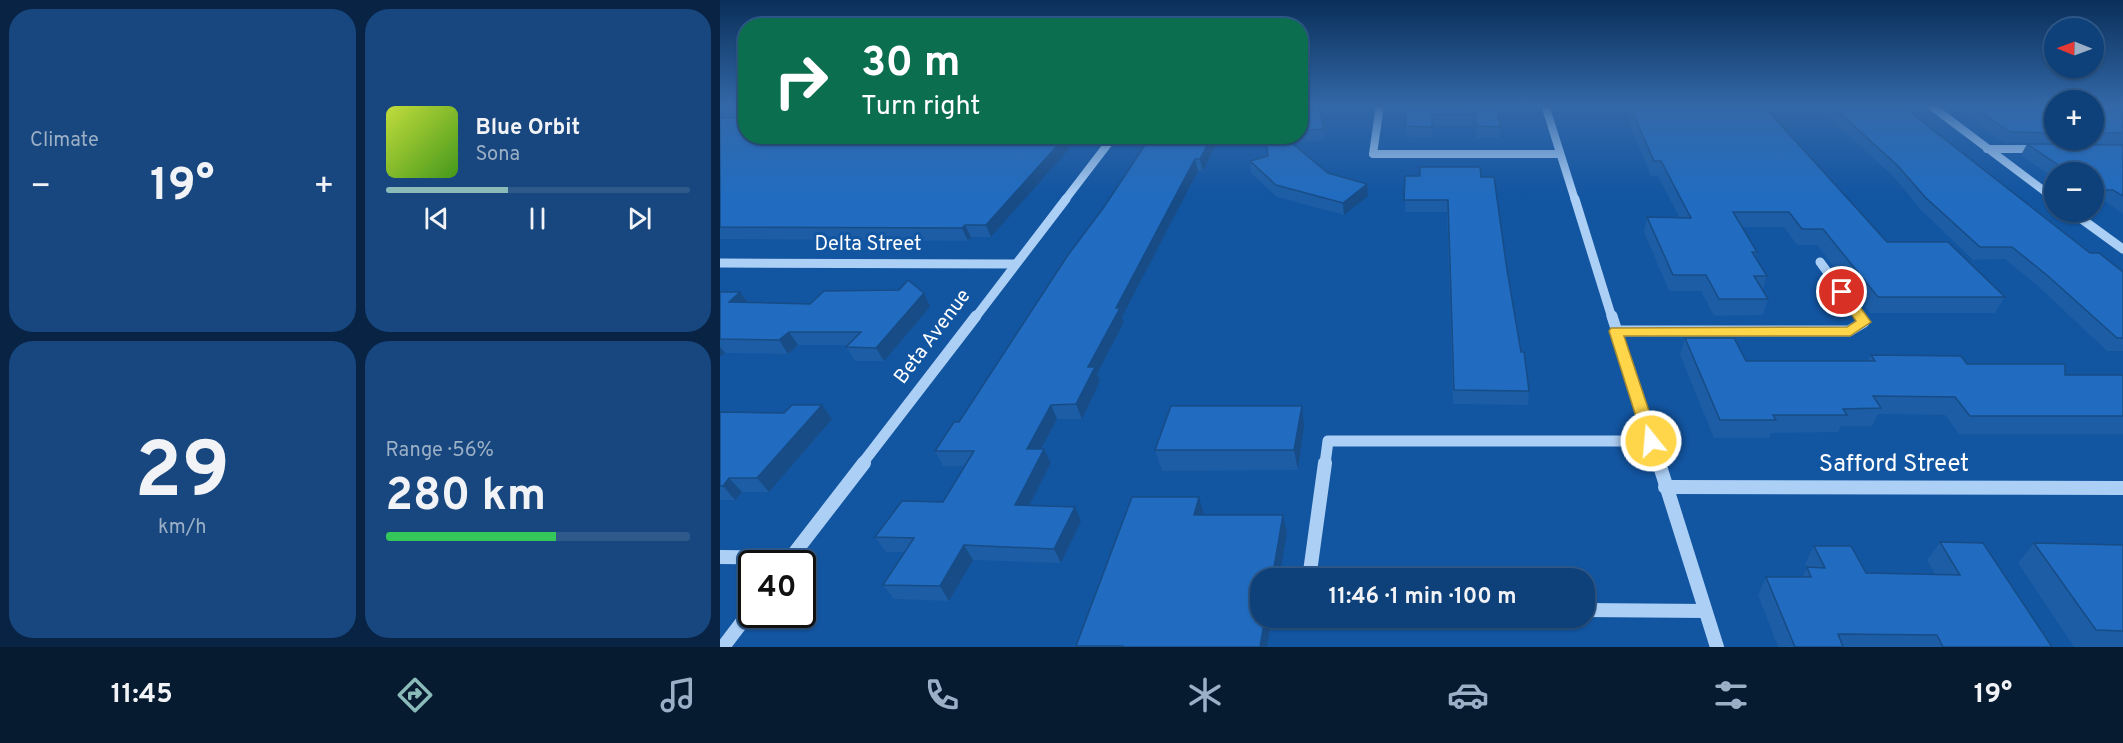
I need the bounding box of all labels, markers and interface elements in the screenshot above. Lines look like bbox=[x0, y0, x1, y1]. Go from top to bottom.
north arrow bbox=[2044, 18, 2104, 78]
map controls bbox=[2044, 18, 2104, 222]
text: 30 m bbox=[861, 38, 960, 91]
icon: right bbox=[762, 42, 840, 120]
text: Turn right bbox=[861, 90, 980, 124]
button: + bbox=[2044, 90, 2104, 150]
text: Blue Orbit bbox=[476, 115, 580, 142]
text: Climate bbox=[30, 128, 99, 154]
text: Sona bbox=[476, 142, 520, 168]
text: 19° bbox=[150, 159, 214, 216]
button: − bbox=[2044, 162, 2104, 222]
text: − bbox=[30, 167, 51, 209]
text: + bbox=[313, 167, 335, 209]
icon: previous bbox=[420, 202, 453, 235]
icon: pause bbox=[521, 202, 554, 235]
icon: next bbox=[623, 202, 656, 235]
street label: Delta Street bbox=[814, 232, 922, 258]
pin bbox=[1816, 266, 1867, 317]
icon: arrive bbox=[1825, 275, 1858, 308]
street label: Beta Avenue bbox=[889, 284, 977, 390]
position arrow bbox=[1619, 409, 1683, 473]
text: 29 bbox=[134, 426, 230, 525]
text: Range · 56% bbox=[386, 438, 494, 464]
street label: Safford Street bbox=[1819, 450, 1969, 480]
text: 280 km bbox=[386, 469, 546, 526]
text: km/h bbox=[158, 515, 207, 541]
speed limit sign: 40 bbox=[738, 550, 816, 628]
text: 11:46 · 1 min · 100 m bbox=[1328, 584, 1517, 611]
icon: directions bbox=[394, 674, 436, 716]
icon: music bbox=[657, 674, 699, 716]
icon: phone bbox=[921, 674, 963, 716]
icon: climate bbox=[1184, 674, 1226, 716]
icon: car bbox=[1447, 674, 1489, 716]
icon: filters bbox=[1710, 674, 1752, 716]
text: 11:45 bbox=[111, 678, 173, 712]
text: 19° bbox=[1974, 678, 2012, 712]

